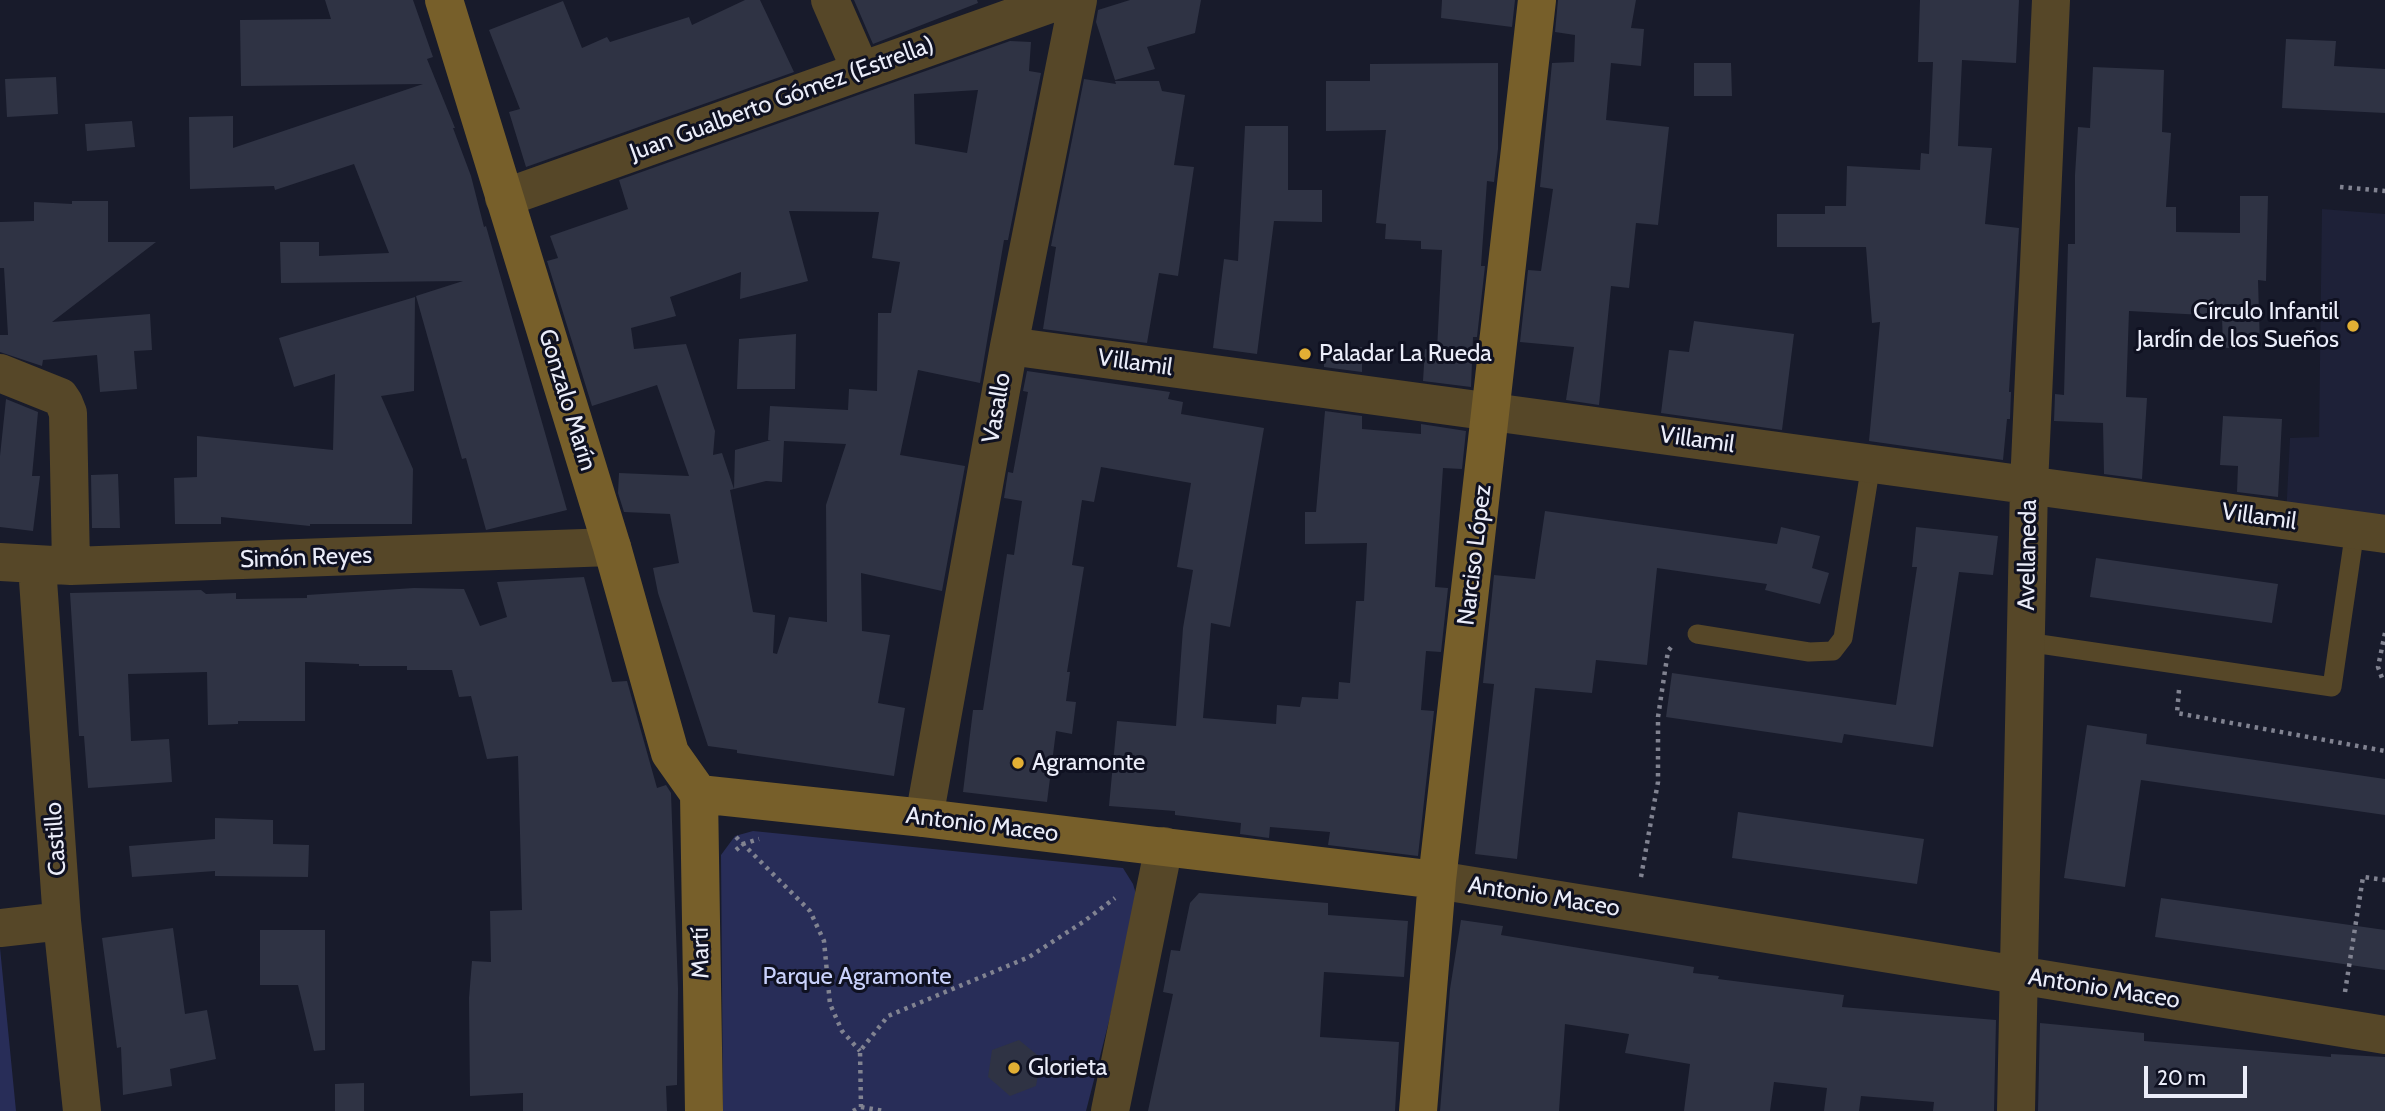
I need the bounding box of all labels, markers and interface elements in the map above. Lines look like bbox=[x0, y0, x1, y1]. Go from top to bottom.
street label: Juan Gualberto Gómez (Estrella) bbox=[626, 30, 938, 168]
place label: Círculo Infantil Jardín de los Sueños bbox=[2137, 298, 2339, 354]
marker: Círculo Infantil Jardín de los Sueños bbox=[2345, 318, 2361, 334]
street label: Gonzalo Marín bbox=[532, 326, 602, 474]
place label: Paladar La Rueda bbox=[1319, 340, 1492, 368]
street label: Villamil bbox=[1096, 343, 1174, 383]
marker: Paladar La Rueda bbox=[1297, 346, 1313, 362]
street label: Vasallo bbox=[977, 371, 1017, 445]
street label: Villamil bbox=[1658, 420, 1736, 460]
street label: Narciso López bbox=[1452, 483, 1498, 627]
street label: Villamil bbox=[2220, 497, 2298, 537]
street label: Avellaneda bbox=[2013, 499, 2043, 611]
street label: Simón Reyes bbox=[239, 541, 373, 575]
place label: Agramonte bbox=[1032, 749, 1145, 777]
marker: Agramonte bbox=[1010, 755, 1026, 771]
street label: Castillo bbox=[39, 801, 73, 877]
street label: Antonio Maceo bbox=[904, 801, 1060, 849]
street label: Antonio Maceo bbox=[1466, 871, 1622, 923]
street label: Martí bbox=[686, 927, 716, 979]
park label: Parque Agramonte bbox=[762, 963, 952, 991]
street label: Antonio Maceo bbox=[2026, 963, 2182, 1015]
scale bar bbox=[2147, 1052, 2250, 1096]
place label: Glorieta bbox=[1028, 1054, 1107, 1082]
marker: Glorieta bbox=[1006, 1060, 1022, 1076]
text: 20 m bbox=[2157, 1065, 2206, 1090]

